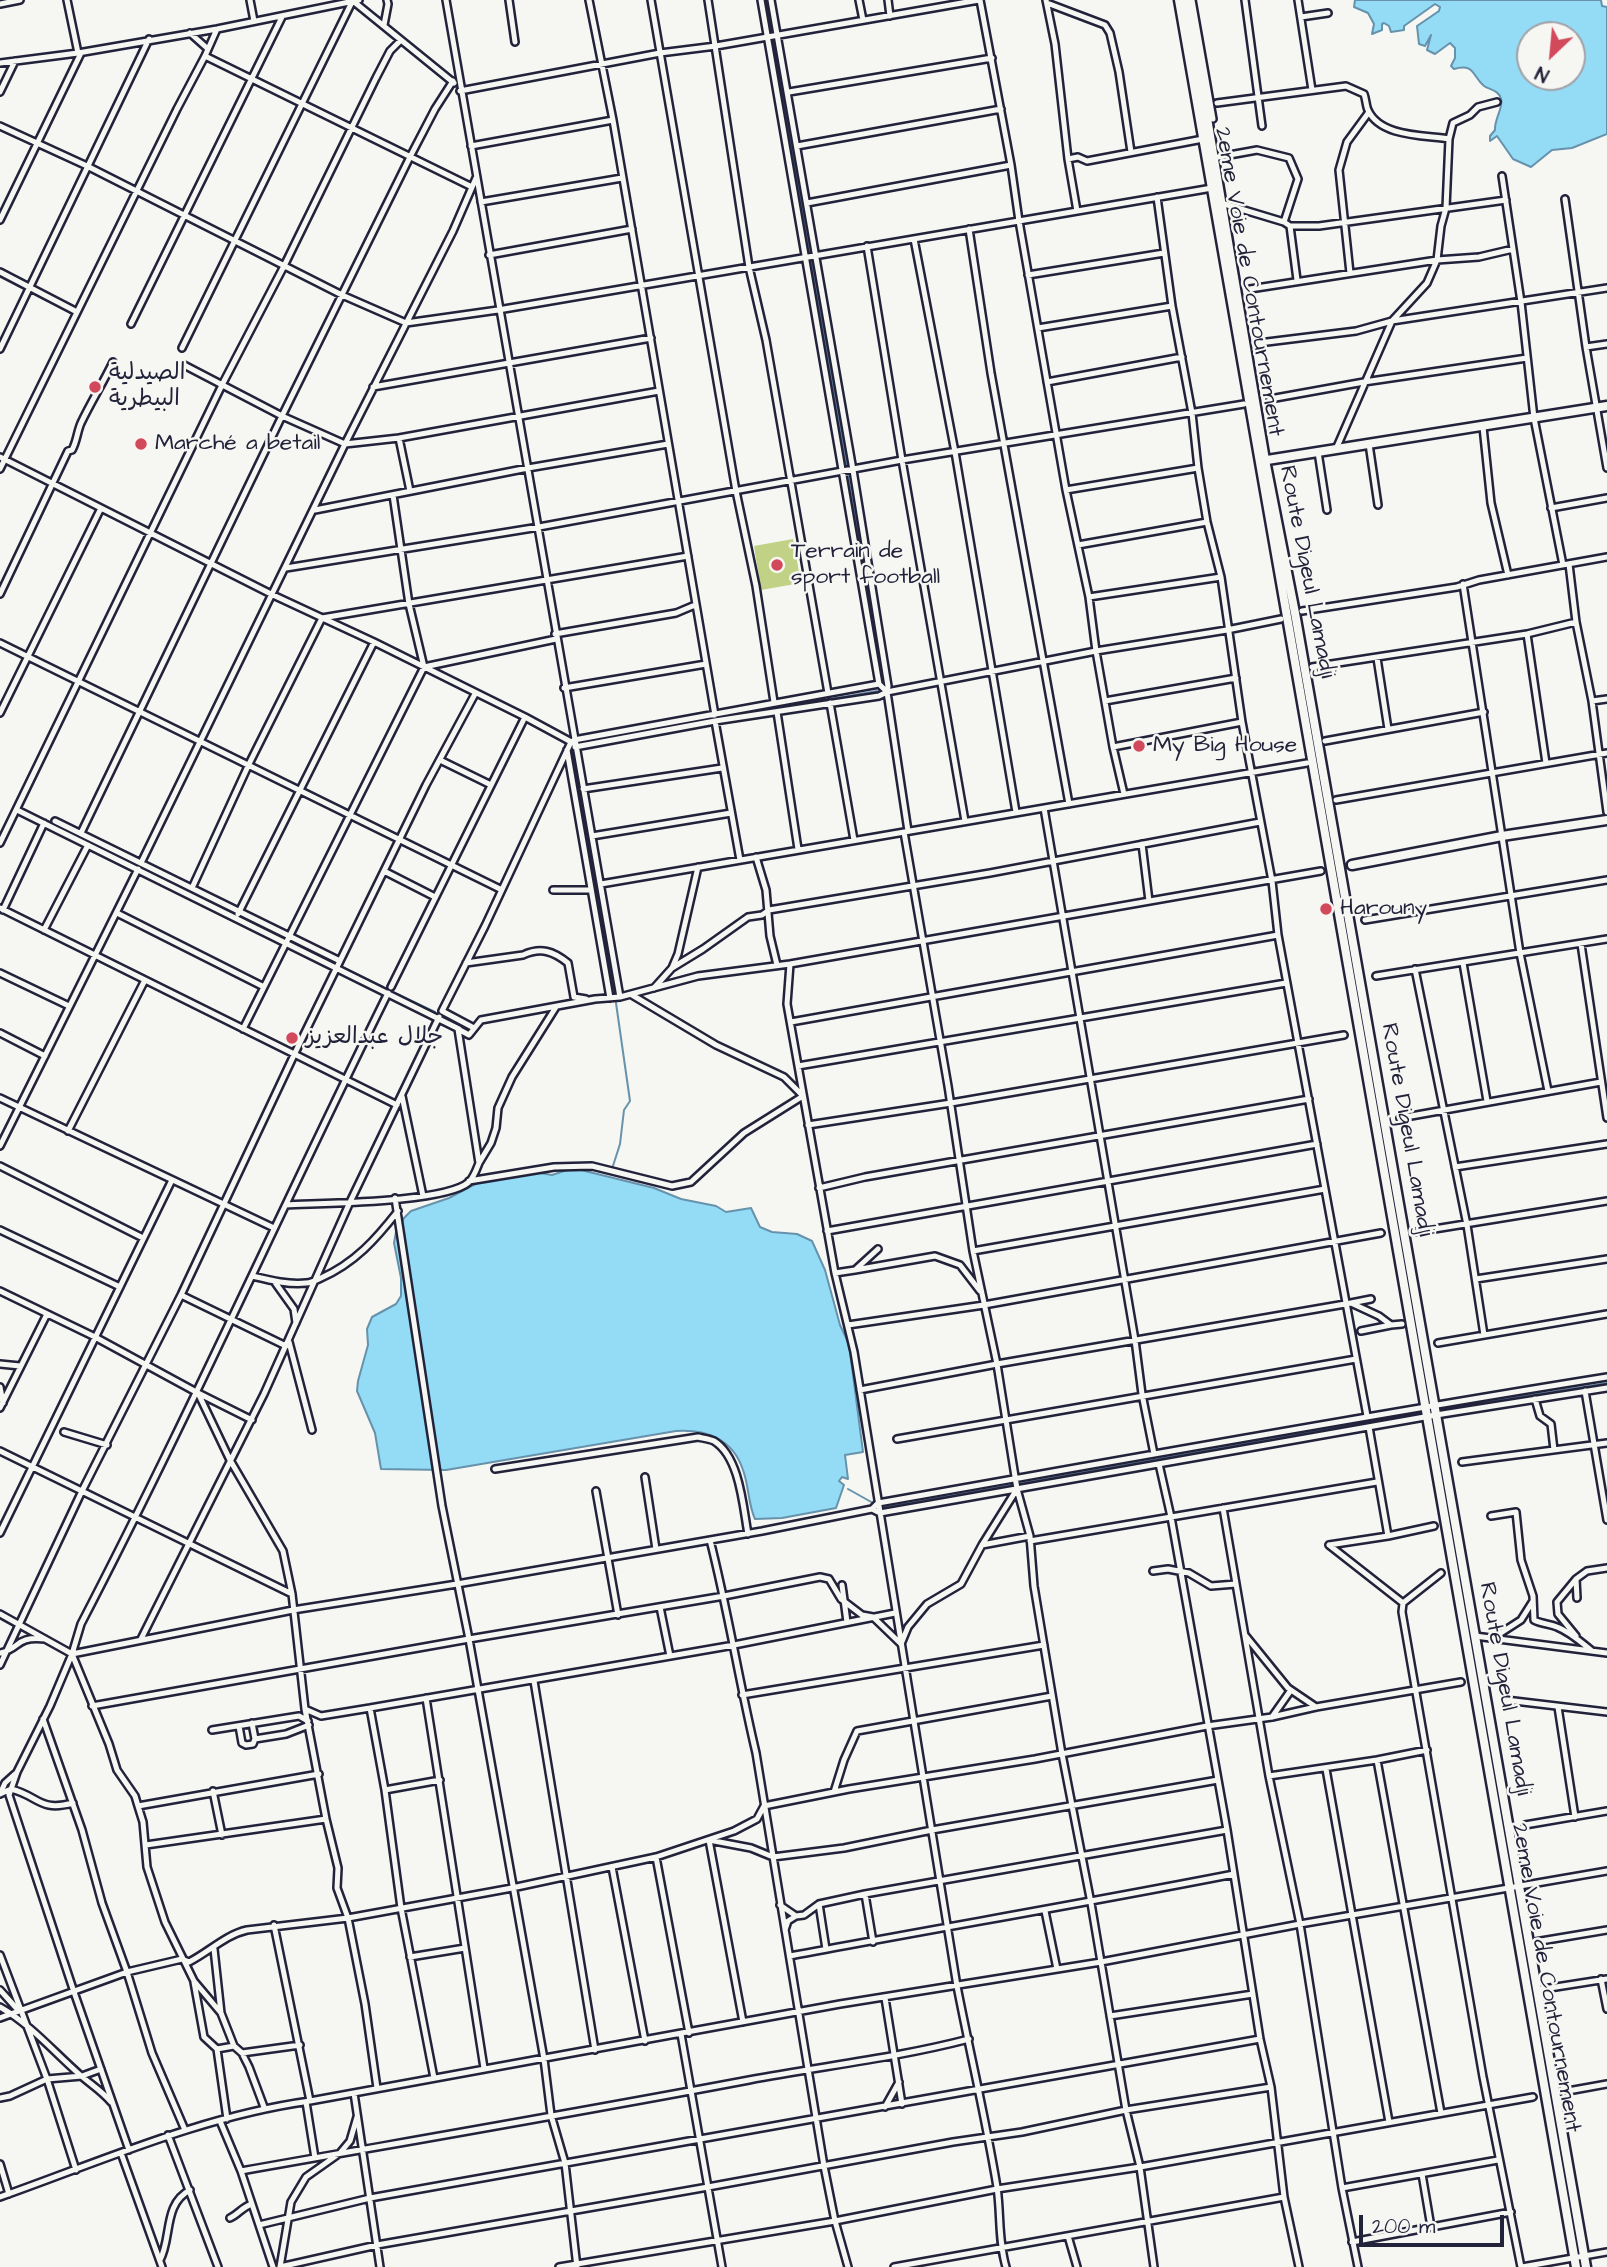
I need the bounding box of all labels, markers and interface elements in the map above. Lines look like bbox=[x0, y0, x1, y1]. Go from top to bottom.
north arrow bbox=[1516, 21, 1586, 91]
text: N bbox=[1531, 59, 1554, 88]
street label: 2eme Voie de Contournement bbox=[1207, 125, 1289, 439]
place label: الصيدلية البيطرية bbox=[109, 360, 185, 414]
marker: الصيدلية البيطرية bbox=[87, 379, 103, 395]
place label: Marché a betail bbox=[155, 430, 320, 458]
marker: Marché a betail bbox=[133, 436, 149, 452]
street label: Route Digeul Lamadji bbox=[1272, 463, 1340, 681]
place label: Terrain de sport football bbox=[791, 538, 940, 592]
marker: Terrain de sport football bbox=[769, 557, 785, 573]
place label: My Big House bbox=[1153, 732, 1297, 760]
marker: My Big House bbox=[1131, 738, 1147, 754]
place label: Harouny bbox=[1340, 895, 1427, 923]
marker: Harouny bbox=[1318, 901, 1334, 917]
street label: Route Digeul Lamadji bbox=[1374, 1021, 1438, 1239]
place label: جلال عبدالعزيز bbox=[306, 1024, 443, 1052]
marker: جلال عبدالعزيز bbox=[284, 1030, 300, 1046]
street label: Route Digeul Lamadji bbox=[1472, 1580, 1536, 1798]
street label: 2eme Voie de Contournement bbox=[1504, 1821, 1586, 2135]
scale bar bbox=[1362, 2200, 1507, 2244]
text: 200 m bbox=[1372, 2212, 1435, 2241]

